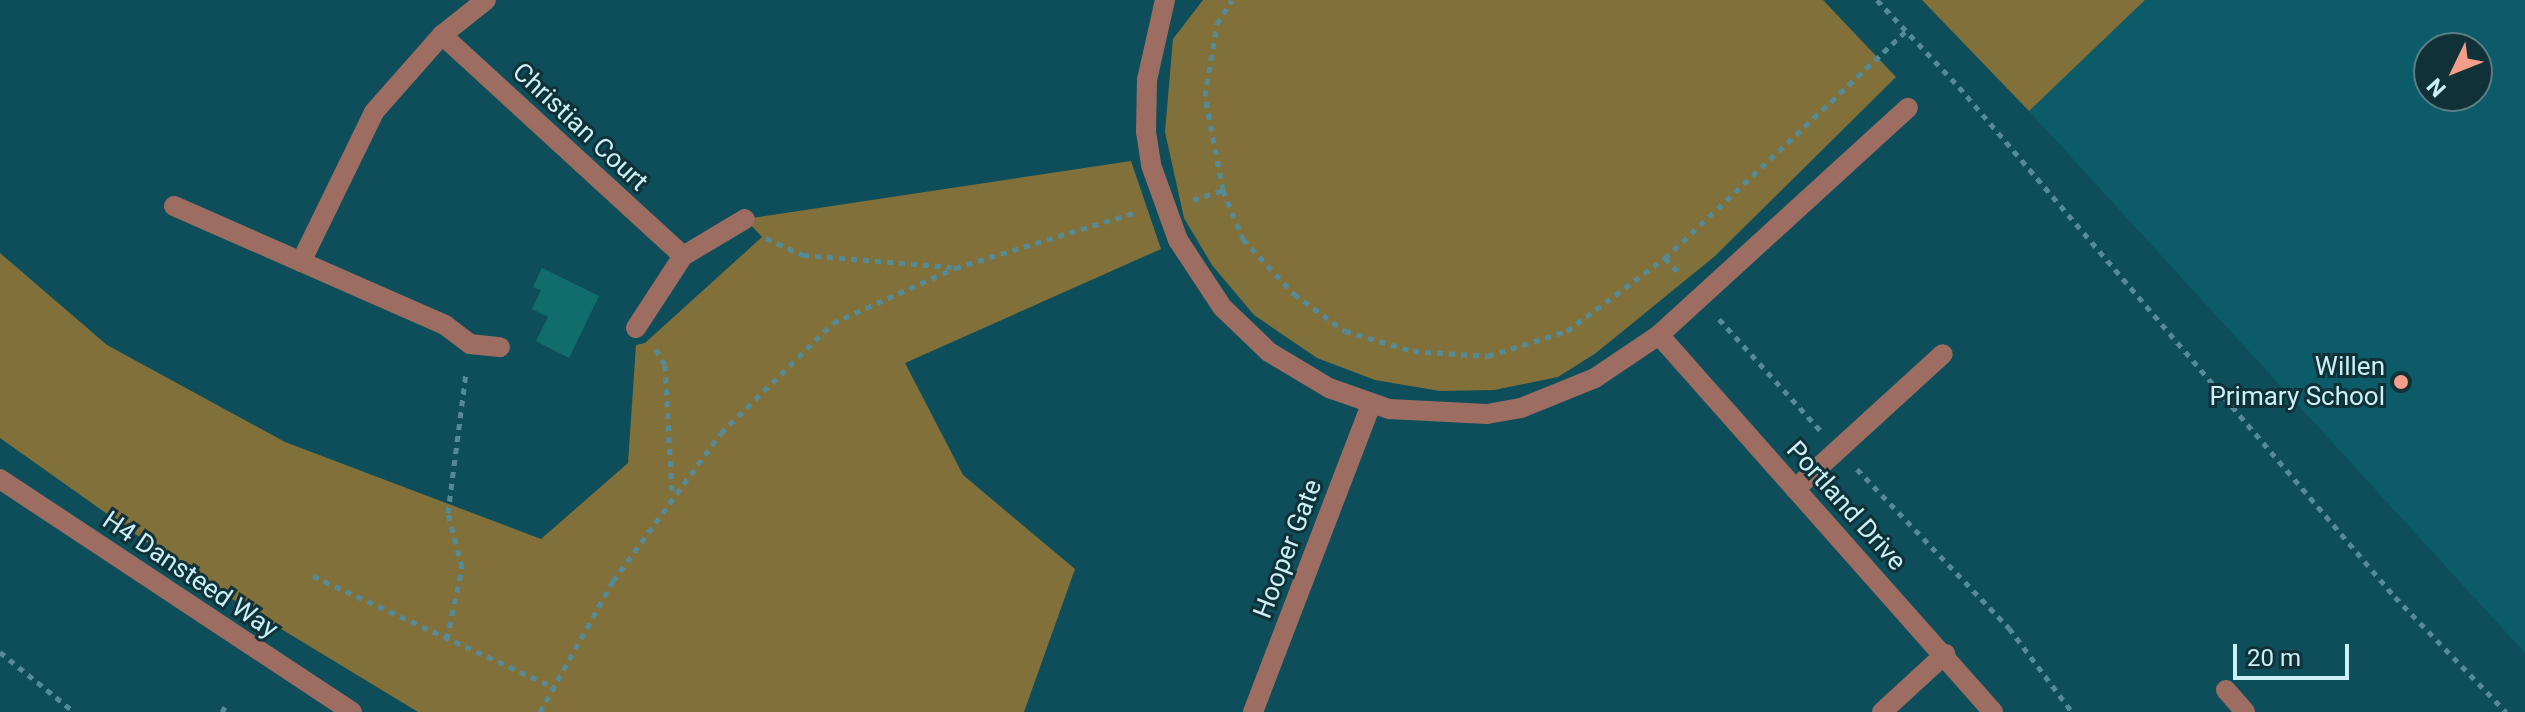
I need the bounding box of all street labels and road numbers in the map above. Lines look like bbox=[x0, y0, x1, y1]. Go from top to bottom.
street label: Christian Court bbox=[506, 56, 654, 198]
street label: Portland Drive bbox=[1780, 435, 1912, 577]
street label: Hooper Gate bbox=[1247, 475, 1329, 623]
street label: H4 Dansteed Way bbox=[96, 505, 284, 645]

